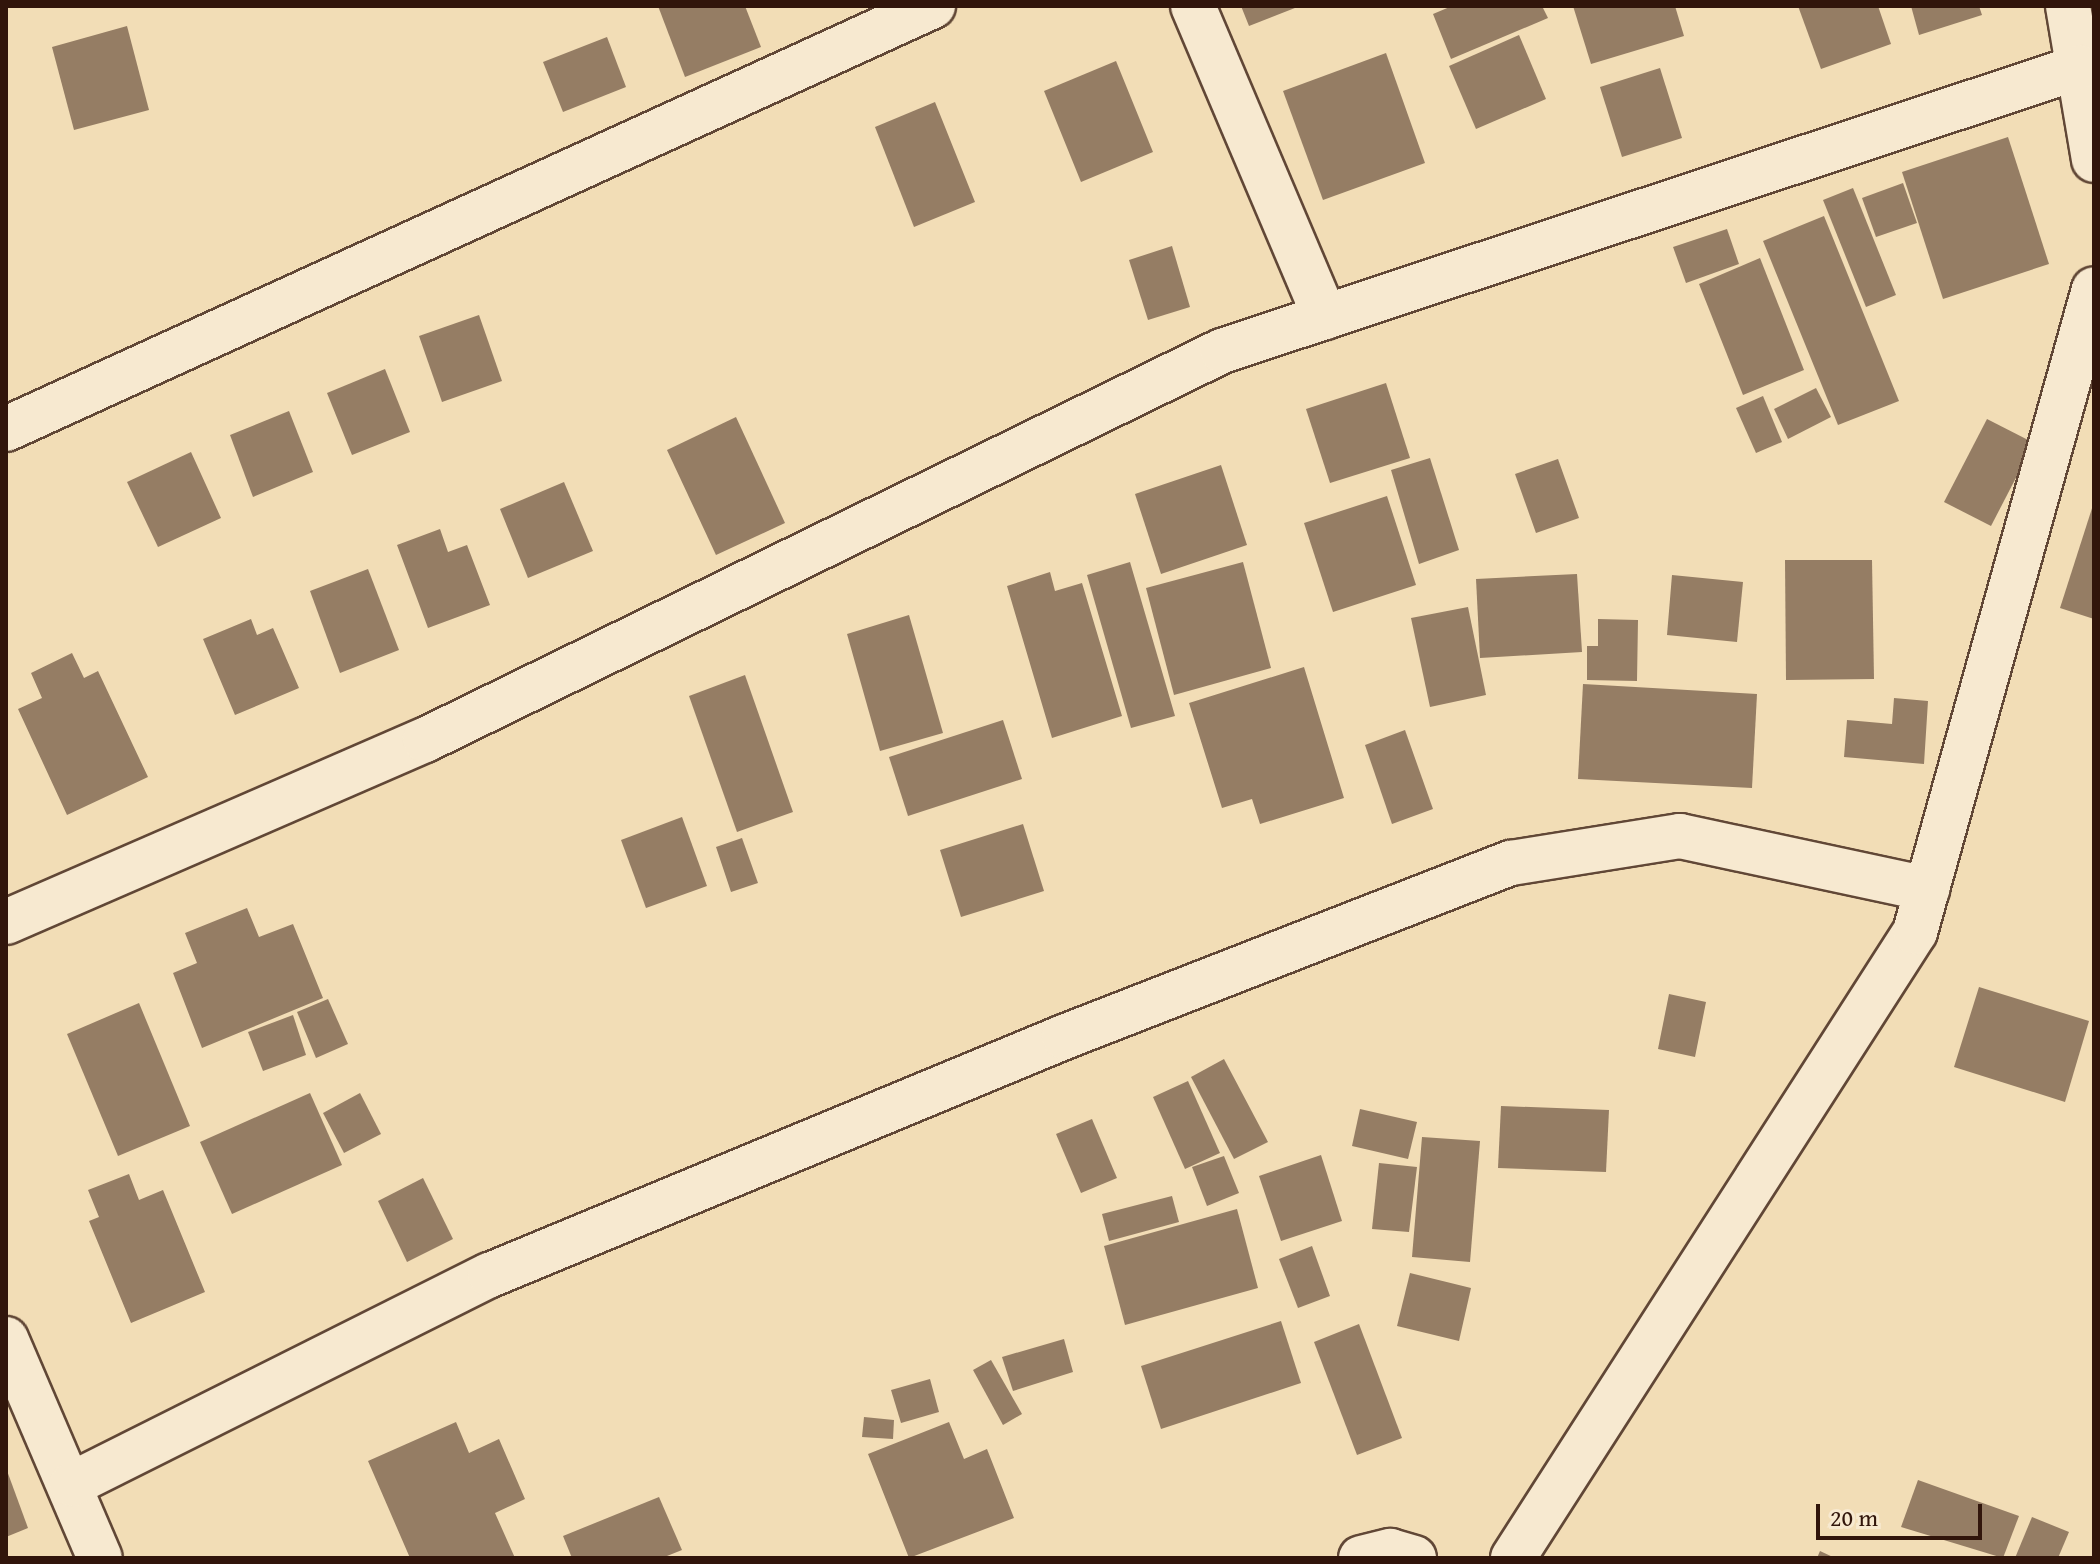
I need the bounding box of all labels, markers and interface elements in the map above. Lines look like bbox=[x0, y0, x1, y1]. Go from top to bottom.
scale bar bbox=[1820, 1488, 1986, 1538]
text: 20 m bbox=[1830, 1500, 1878, 1535]

